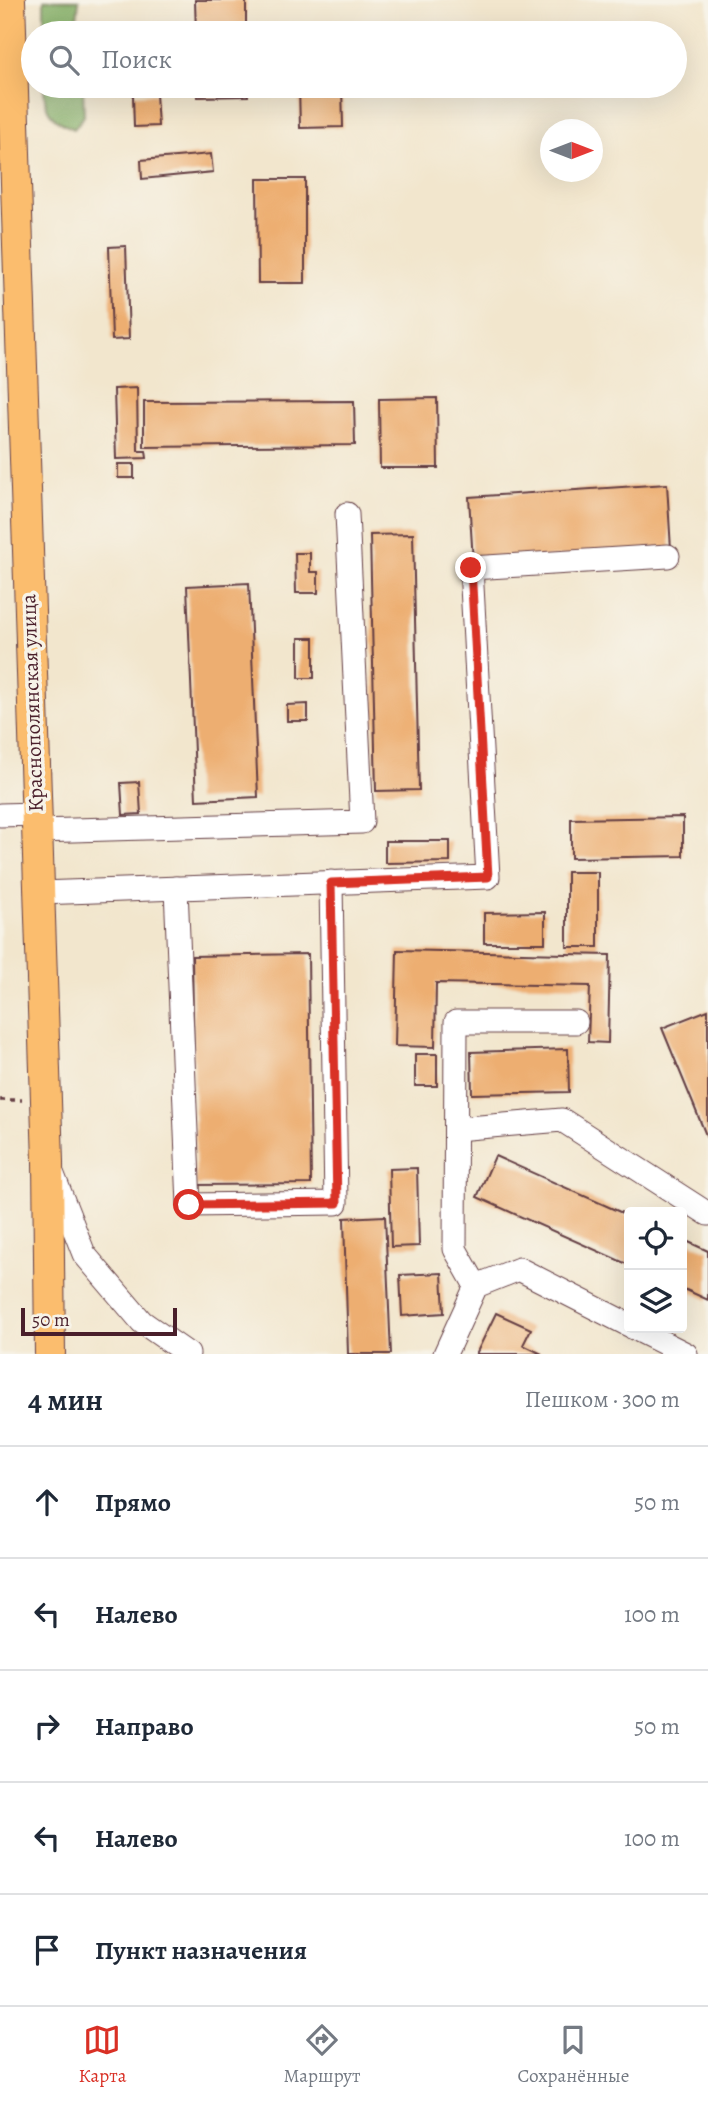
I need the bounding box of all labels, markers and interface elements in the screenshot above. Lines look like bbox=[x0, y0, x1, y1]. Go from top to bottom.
search box bbox=[21, 21, 687, 98]
icon: search bbox=[45, 41, 83, 79]
text: Поиск bbox=[101, 42, 172, 77]
north arrow bbox=[540, 119, 603, 182]
route end bbox=[455, 552, 486, 583]
street label: Краснополянская улица bbox=[14, 593, 50, 813]
route start bbox=[173, 1189, 204, 1220]
map controls bbox=[624, 1207, 687, 1333]
button: locate bbox=[624, 1207, 687, 1270]
button: layers bbox=[624, 1270, 687, 1333]
scale bar bbox=[21, 1305, 177, 1337]
text: 50 m bbox=[32, 1307, 70, 1333]
text: 4 мин bbox=[28, 1380, 103, 1420]
text: Пешком · 300 m bbox=[525, 1384, 680, 1415]
icon: ahead bbox=[28, 1483, 66, 1521]
text: Прямо bbox=[95, 1485, 171, 1520]
text: 50 m bbox=[634, 1487, 680, 1518]
icon: left bbox=[28, 1595, 66, 1633]
text: Налево bbox=[95, 1597, 178, 1632]
text: 100 m bbox=[624, 1599, 680, 1630]
icon: right bbox=[28, 1707, 66, 1745]
text: Направо bbox=[95, 1709, 194, 1744]
text: 50 m bbox=[634, 1711, 680, 1742]
icon: left bbox=[28, 1819, 66, 1857]
text: Налево bbox=[95, 1821, 178, 1856]
text: 100 m bbox=[624, 1823, 680, 1854]
icon: arrive bbox=[28, 1931, 66, 1969]
text: Пункт назначения bbox=[95, 1933, 307, 1968]
tab: Карта bbox=[79, 2021, 126, 2089]
tab: Маршрут bbox=[283, 2021, 360, 2089]
tab: Сохранённые bbox=[517, 2021, 629, 2089]

